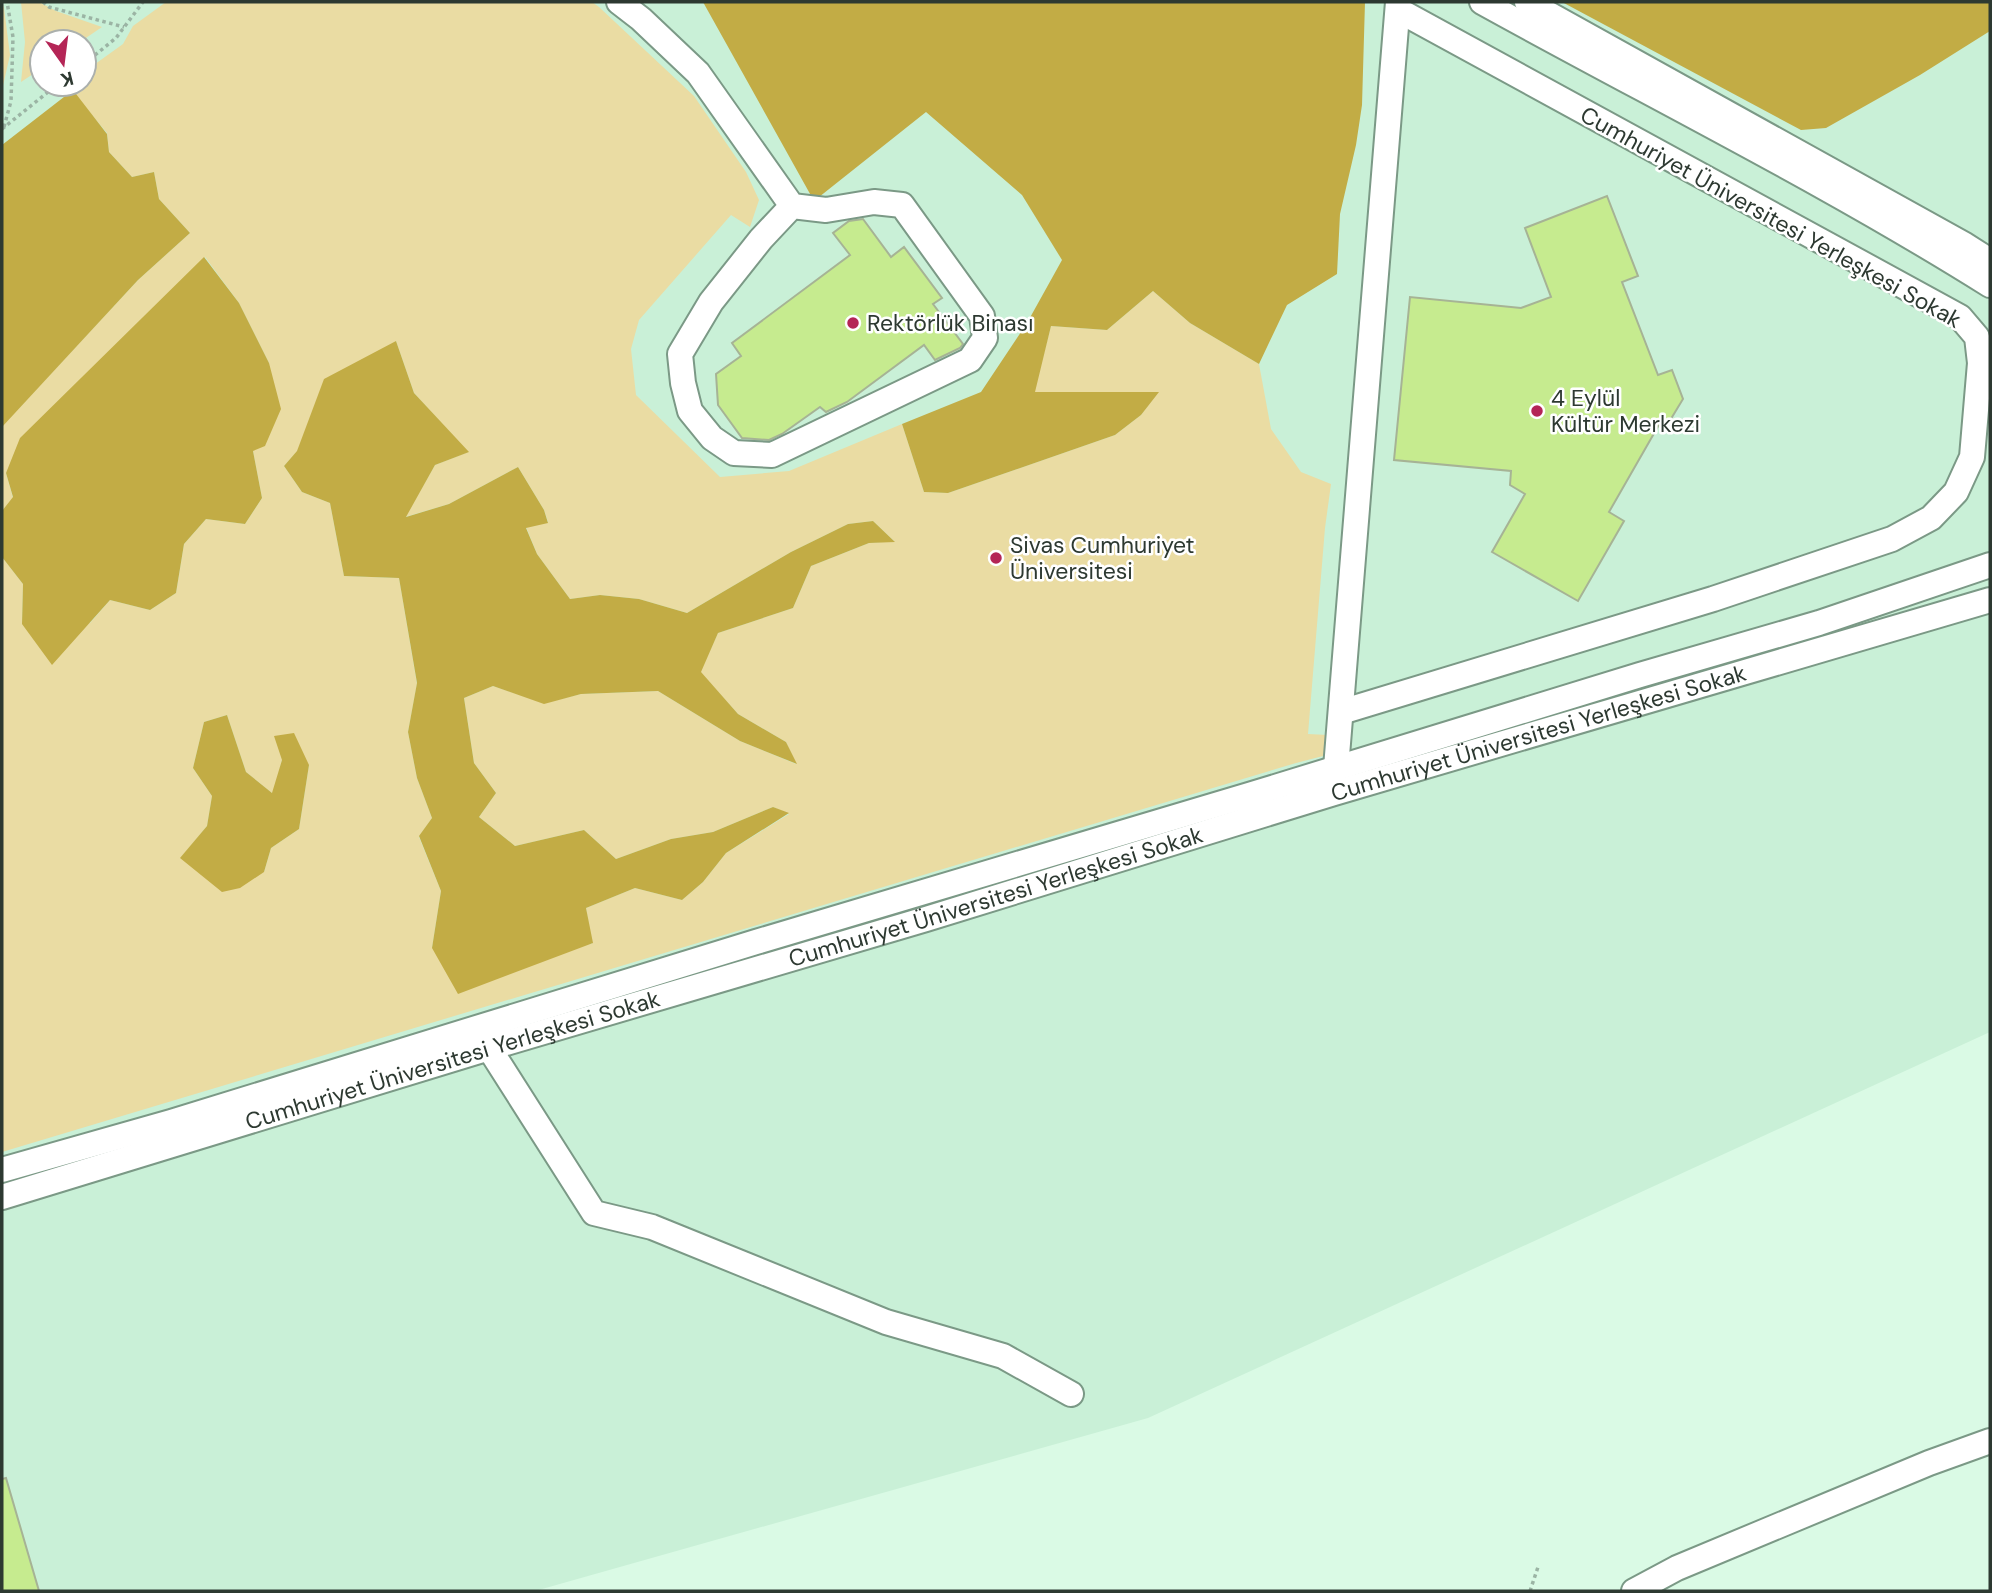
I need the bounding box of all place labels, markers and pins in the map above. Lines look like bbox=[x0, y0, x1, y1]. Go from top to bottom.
place label: Rektörlük Binası bbox=[867, 308, 1033, 338]
marker: Rektörlük Binası bbox=[845, 315, 861, 331]
place label: 4 Eylül Kültür Merkezi bbox=[1551, 383, 1700, 439]
marker: 4 Eylül Kültür Merkezi bbox=[1529, 403, 1545, 419]
place label: Sivas Cumhuriyet Üniversitesi bbox=[1010, 530, 1195, 586]
marker: Sivas Cumhuriyet Üniversitesi bbox=[988, 550, 1004, 566]

